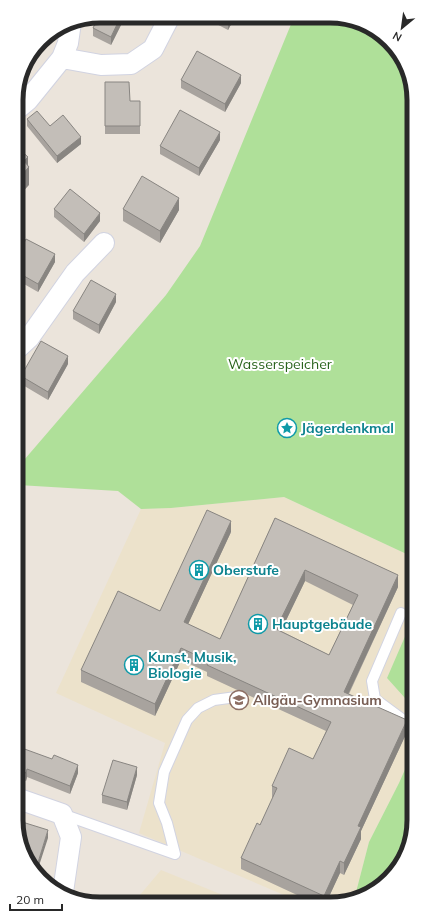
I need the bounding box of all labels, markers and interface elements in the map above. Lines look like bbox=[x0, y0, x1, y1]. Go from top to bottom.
north arrow bbox=[382, 8, 422, 48]
text: N bbox=[390, 29, 404, 45]
park label: Wasserspeicher bbox=[228, 355, 333, 373]
place icon: Jägerdenkmal bbox=[276, 417, 298, 439]
place label: Jägerdenkmal bbox=[301, 419, 394, 437]
building icon: Oberstufe bbox=[188, 559, 210, 581]
place label: Oberstufe bbox=[213, 561, 279, 579]
building icon: Hauptgebäude bbox=[247, 613, 269, 635]
place label: Hauptgebäude bbox=[272, 615, 372, 633]
place label: Kunst, Musik, Biologie bbox=[148, 648, 236, 682]
building icon: Kunst, Musik, Biologie bbox=[123, 654, 145, 676]
school or university icon: Allgäu-Gymnasium bbox=[228, 689, 250, 711]
place label: Allgäu-Gymnasium bbox=[253, 691, 382, 709]
scale bar bbox=[10, 886, 62, 912]
text: 20 m bbox=[16, 892, 44, 907]

